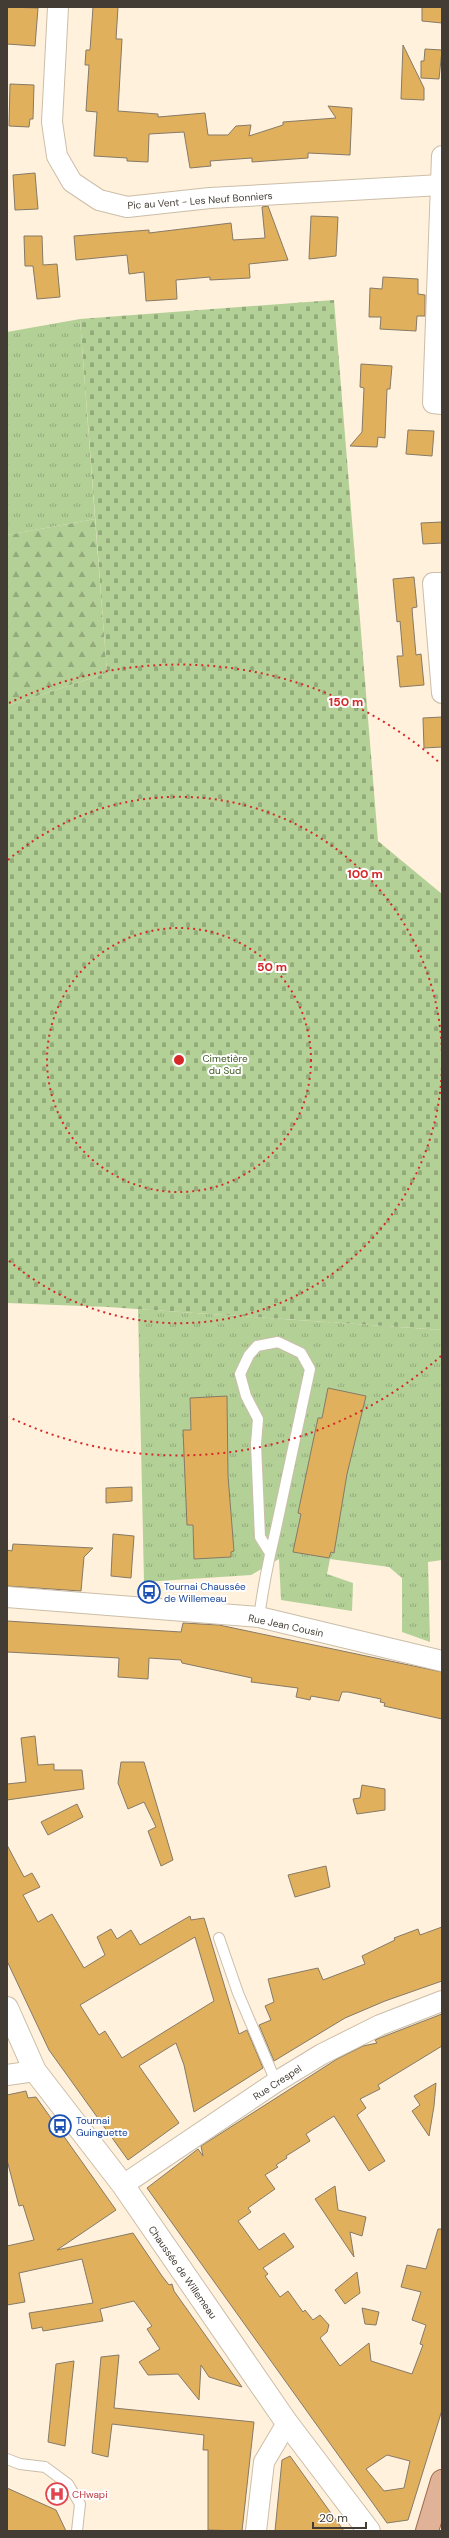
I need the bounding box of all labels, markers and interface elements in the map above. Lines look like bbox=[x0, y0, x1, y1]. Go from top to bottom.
street label: Pic au Vent - Les Neuf Bonniers bbox=[127, 189, 273, 212]
text: 150 m bbox=[329, 694, 363, 710]
text: 100 m bbox=[347, 866, 383, 882]
text: 50 m bbox=[257, 959, 287, 975]
park label: Cimetière du Sud bbox=[202, 1052, 248, 1077]
centre of rings bbox=[172, 1053, 186, 1067]
bus stop icon: Tournai Chaussée de Willemeau bbox=[136, 1579, 162, 1605]
place label: Tournai Chaussée de Willemeau bbox=[164, 1580, 246, 1605]
street label: Rue Jean Cousin bbox=[247, 1611, 325, 1640]
street label: Rue Crespel bbox=[250, 2062, 304, 2103]
bus stop icon: Tournai Guinguette bbox=[47, 2113, 73, 2139]
place label: Tournai Guinguette bbox=[76, 2114, 128, 2139]
street label: Chaussée de Willemeau bbox=[146, 2223, 220, 2322]
hospital icon: CHwapi bbox=[44, 2481, 70, 2507]
place label: CHwapi bbox=[72, 2488, 108, 2501]
scale bar bbox=[313, 2504, 366, 2530]
text: 20 m bbox=[319, 2510, 348, 2526]

